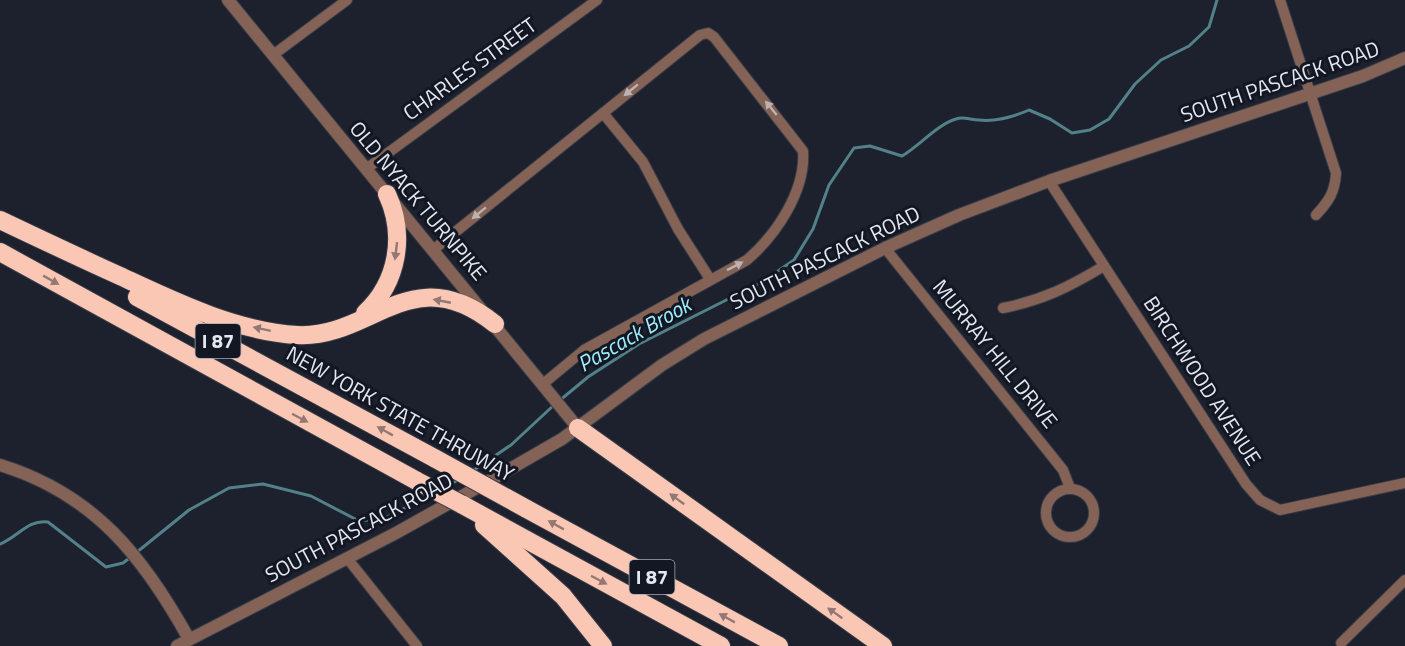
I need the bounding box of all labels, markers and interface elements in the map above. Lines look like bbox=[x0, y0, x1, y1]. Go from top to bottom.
street label: CHARLES STREET bbox=[396, 9, 543, 128]
street label: SOUTH PASCACK ROAD bbox=[1176, 32, 1383, 130]
one-way arrow bbox=[623, 84, 639, 97]
one-way arrow bbox=[765, 100, 777, 115]
street label: OLD NYACK TURNPIKE bbox=[342, 114, 495, 287]
street label: SOUTH PASCACK ROAD bbox=[724, 197, 925, 317]
one-way arrow bbox=[471, 206, 487, 219]
one-way arrow bbox=[392, 241, 401, 260]
one-way arrow bbox=[726, 261, 743, 271]
street label: MURRAY HILL DRIVE bbox=[925, 272, 1066, 435]
one-way arrow bbox=[43, 275, 59, 286]
water label: Pascack Brook bbox=[571, 287, 699, 380]
street label: BIRCHWOOD AVENUE bbox=[1136, 289, 1270, 471]
one-way arrow bbox=[432, 296, 451, 305]
road number: I 87 bbox=[196, 324, 240, 358]
one-way arrow bbox=[252, 324, 271, 333]
street label: NEW YORK STATE THRUWAY bbox=[281, 337, 521, 490]
one-way arrow bbox=[291, 413, 308, 423]
one-way arrow bbox=[376, 426, 393, 436]
street label: SOUTH PASCACK ROAD bbox=[259, 464, 458, 590]
one-way arrow bbox=[669, 493, 685, 505]
one-way arrow bbox=[547, 520, 564, 530]
road number: I 87 bbox=[630, 560, 674, 594]
one-way arrow bbox=[591, 575, 608, 585]
one-way arrow bbox=[827, 608, 843, 619]
one-way arrow bbox=[718, 613, 735, 623]

